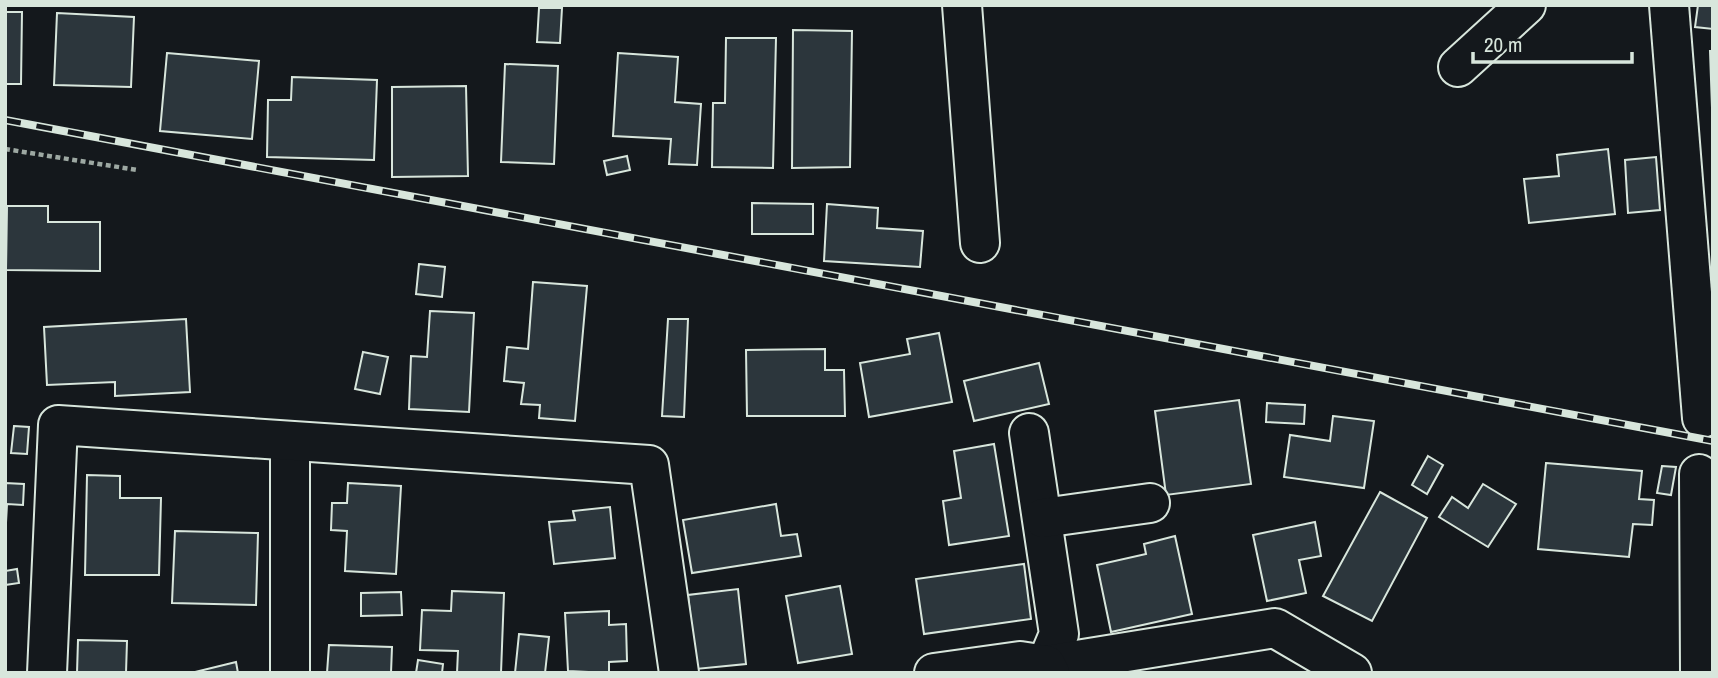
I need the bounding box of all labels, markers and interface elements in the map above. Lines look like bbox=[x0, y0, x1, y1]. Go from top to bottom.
scale bar bbox=[1473, 21, 1632, 65]
text: 20 m bbox=[1484, 30, 1522, 59]

